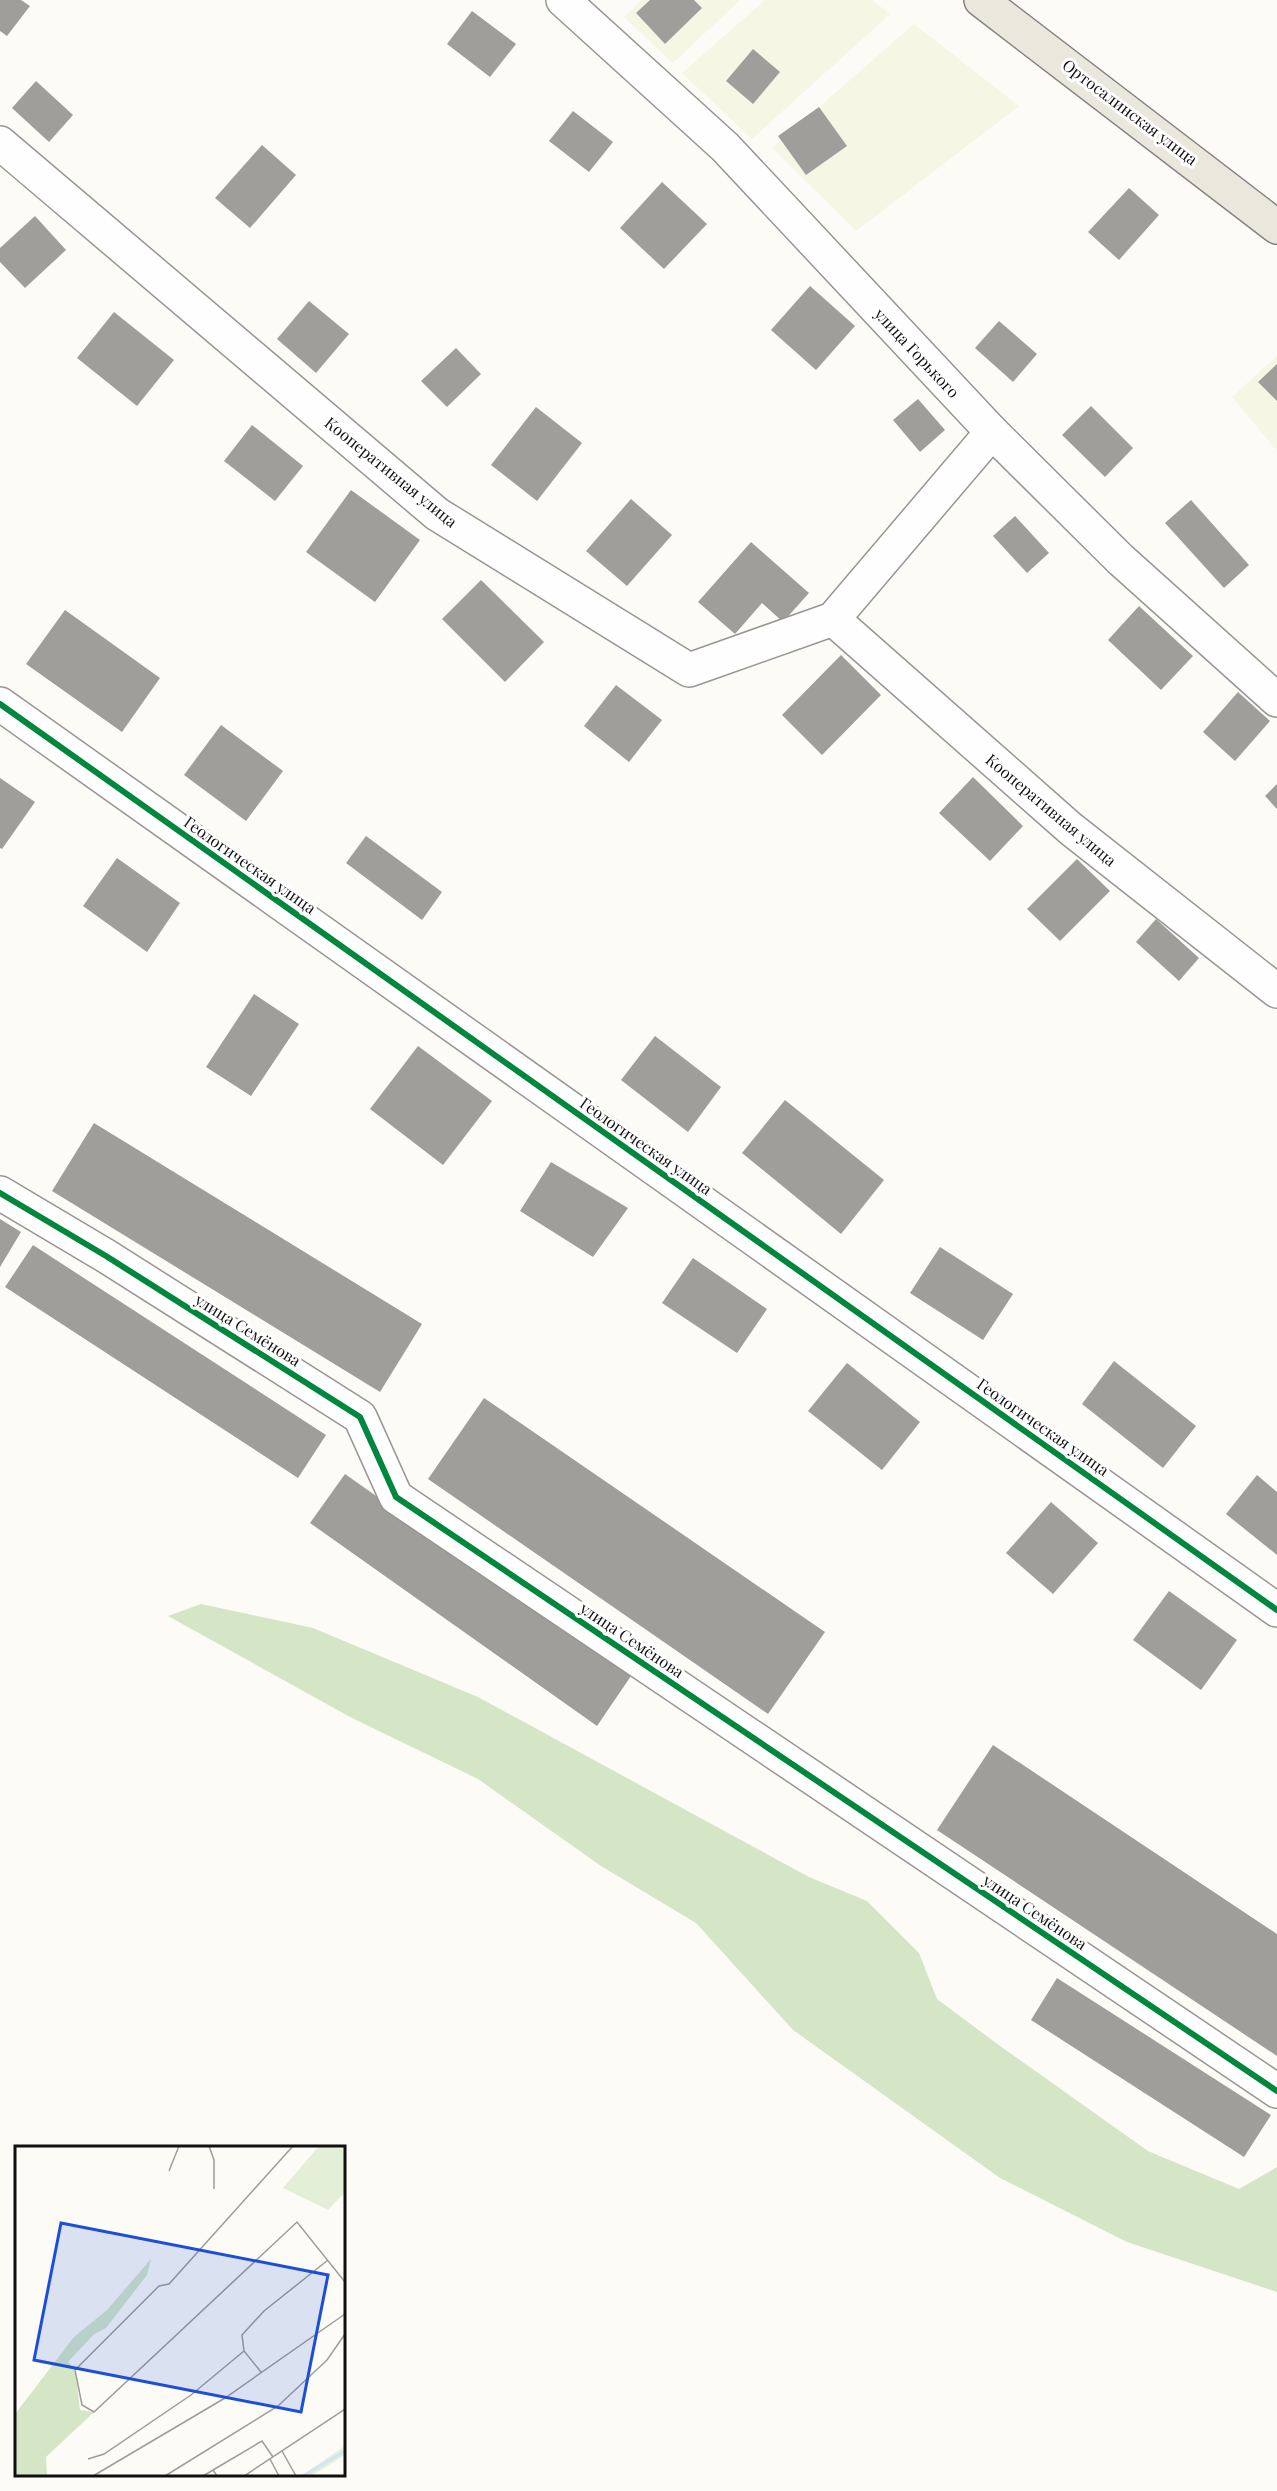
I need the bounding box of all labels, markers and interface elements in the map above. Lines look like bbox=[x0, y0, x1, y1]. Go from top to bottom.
street label: Ортосалинская улица bbox=[1058, 54, 1202, 169]
street label: улица Горького bbox=[870, 303, 964, 402]
street label: Кооперативная улица bbox=[321, 412, 462, 532]
street label: Кооперативная улица bbox=[982, 749, 1121, 871]
street label: Геологическая улица bbox=[180, 811, 320, 918]
street label: Геологическая улица bbox=[576, 1092, 716, 1199]
street label: улица Семёнова bbox=[191, 1288, 305, 1371]
street label: Геологическая улица bbox=[973, 1373, 1113, 1480]
street label: улица Семёнова bbox=[575, 1596, 688, 1682]
street label: улица Семёнова bbox=[978, 1868, 1091, 1954]
inset map bbox=[15, 2146, 345, 2476]

